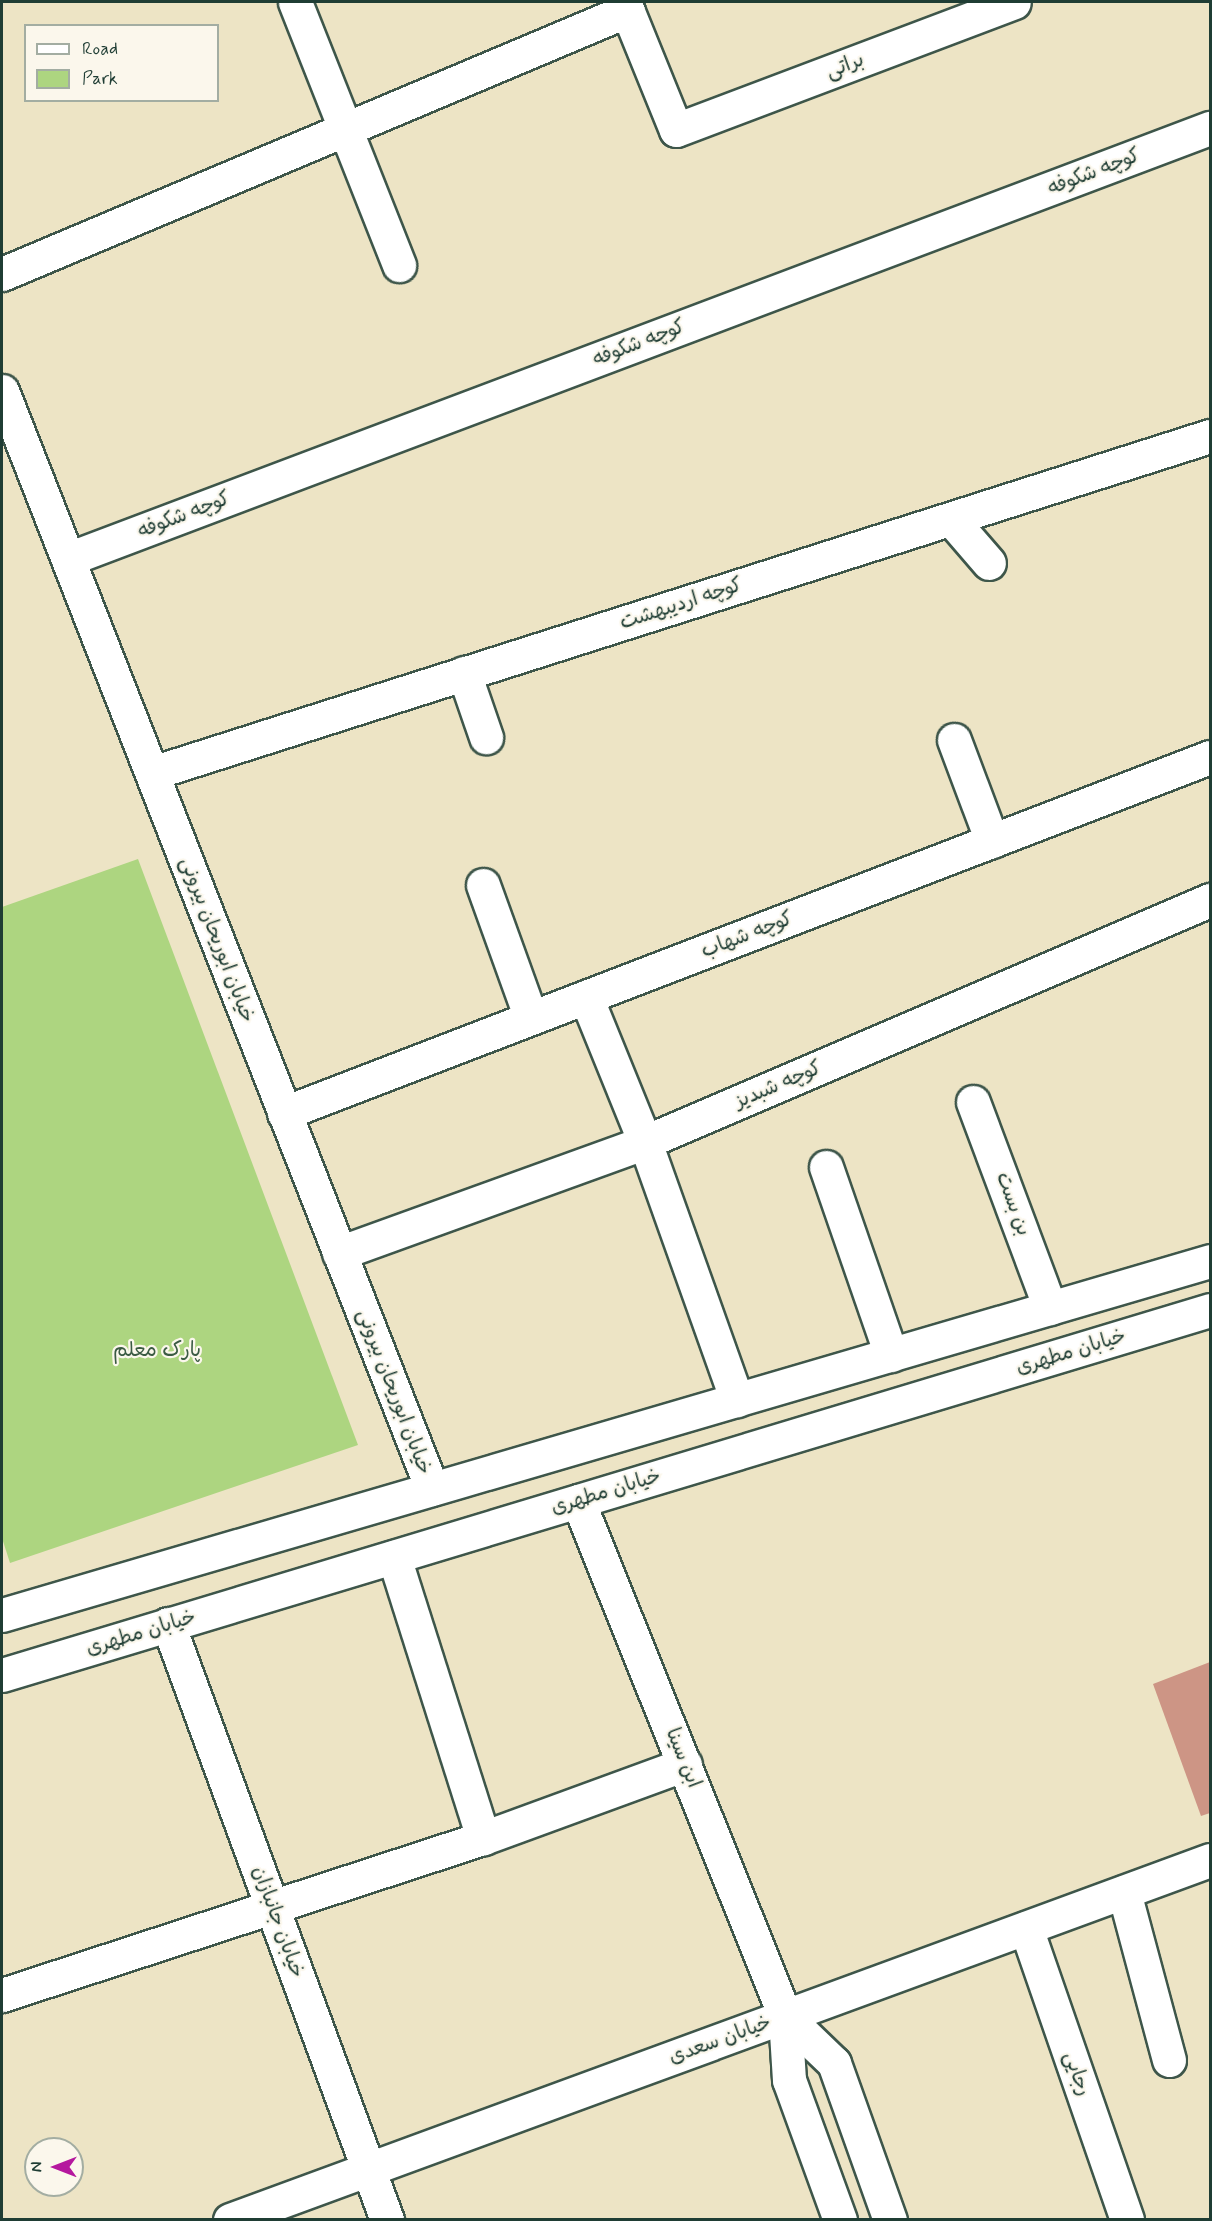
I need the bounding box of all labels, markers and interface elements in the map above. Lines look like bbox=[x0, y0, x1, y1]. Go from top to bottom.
legend bbox=[24, 24, 219, 102]
text: Road bbox=[82, 37, 118, 61]
street label: براتی bbox=[823, 48, 867, 84]
text: Park bbox=[82, 67, 118, 91]
street label: کوچه شکوفه bbox=[1044, 143, 1144, 201]
street label: کوچه شکوفه bbox=[589, 314, 689, 372]
street label: کوچه شکوفه bbox=[134, 486, 234, 544]
street label: کوچه اردیبهشت bbox=[617, 573, 745, 635]
street label: خیابان ابوریحان بیرونی bbox=[174, 854, 260, 1026]
street label: کوچه شهاب bbox=[698, 907, 796, 963]
street label: کوچه شبدیز bbox=[731, 1056, 825, 1114]
street label: بن بست bbox=[990, 1169, 1036, 1239]
street label: خیابان ابوریحان بیرونی bbox=[351, 1306, 437, 1478]
street label: خیابان مطهری bbox=[1013, 1324, 1129, 1380]
park label: پارک معلم bbox=[113, 1338, 201, 1362]
street label: خیابان مطهری bbox=[548, 1464, 664, 1520]
street label: خیابان مطهری bbox=[83, 1605, 199, 1661]
street label: ابن سینا bbox=[660, 1725, 706, 1791]
street label: خیابان جانبازان bbox=[247, 1863, 309, 1981]
street label: خیابان سعدی bbox=[666, 2010, 774, 2070]
street label: رجایی bbox=[1058, 2049, 1096, 2099]
north arrow bbox=[24, 2137, 84, 2197]
text: N bbox=[27, 2162, 48, 2172]

